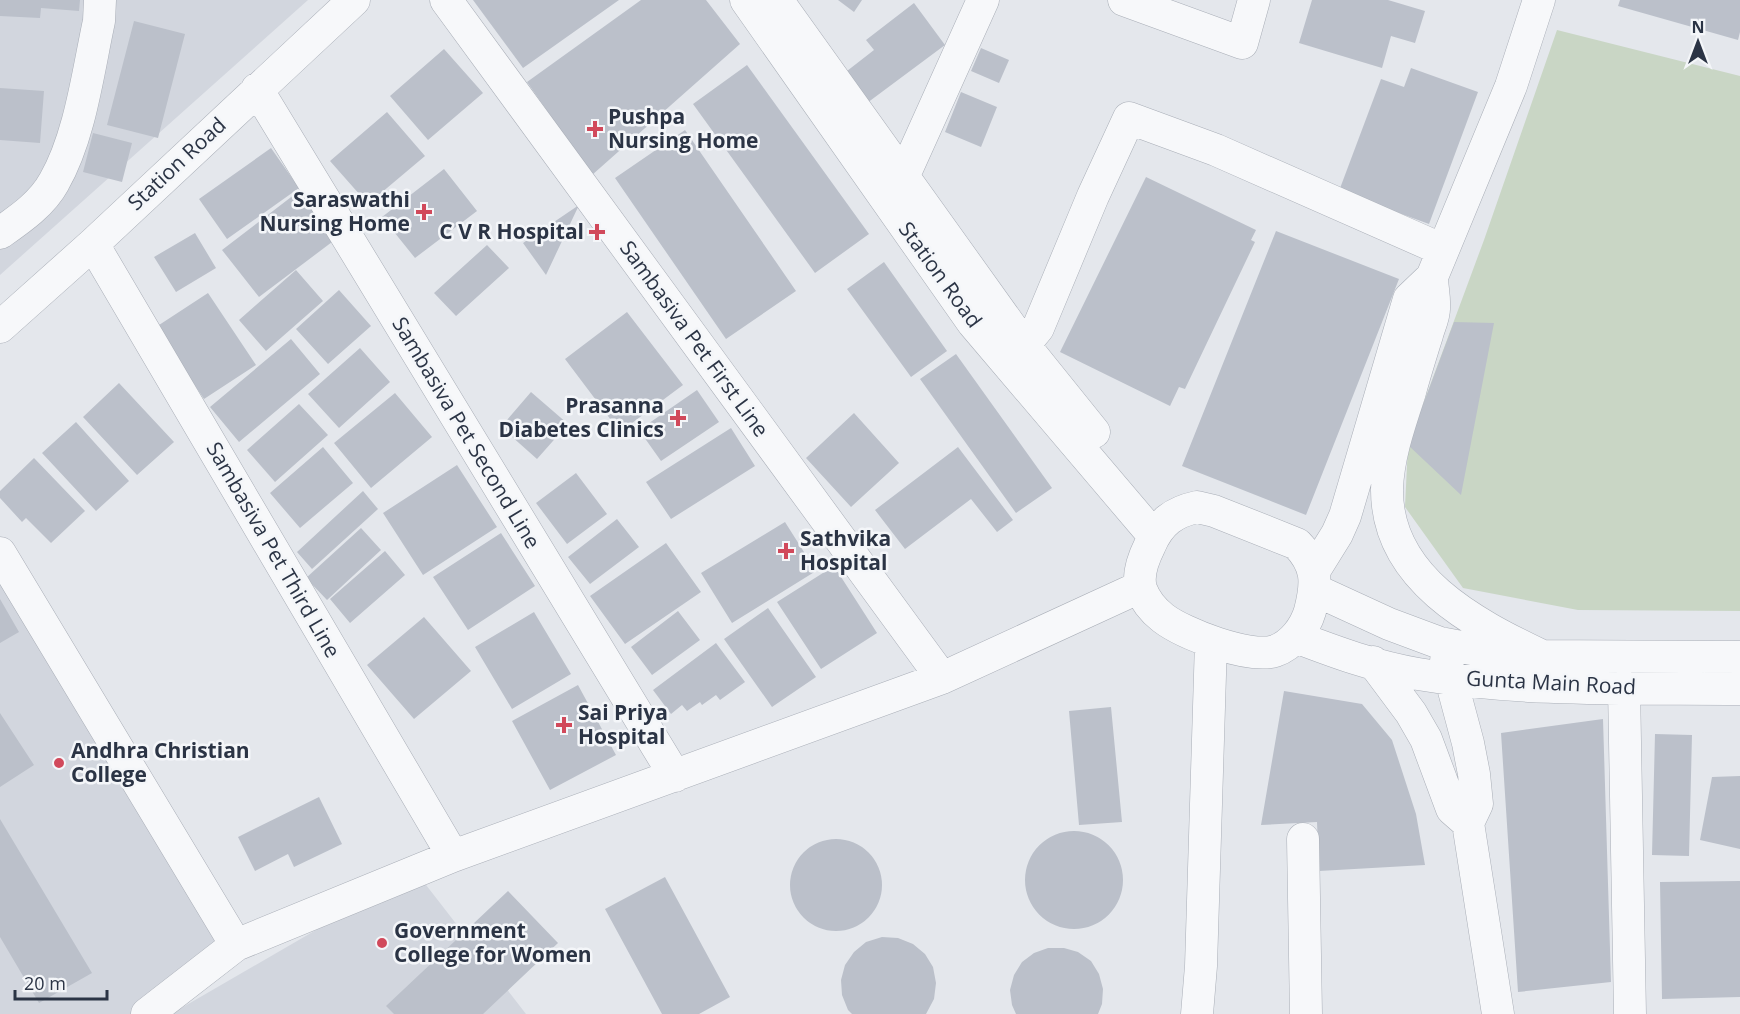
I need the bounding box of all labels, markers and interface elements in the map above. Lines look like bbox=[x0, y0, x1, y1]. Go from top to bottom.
north arrow bbox=[1668, 12, 1728, 72]
text: N bbox=[1691, 16, 1705, 38]
place label: Pushpa Nursing Home bbox=[608, 102, 758, 154]
street label: Station Road bbox=[121, 111, 231, 216]
marker: Pushpa Nursing Home bbox=[586, 120, 604, 138]
place label: Saraswathi Nursing Home bbox=[260, 185, 410, 237]
marker: Saraswathi Nursing Home bbox=[415, 203, 433, 221]
street label: Station Road bbox=[893, 216, 989, 333]
place label: C V R Hospital bbox=[439, 217, 584, 245]
marker: C V R Hospital bbox=[588, 223, 606, 241]
street label: Sambasiva Pet First Line bbox=[614, 235, 776, 442]
street label: Sambasiva Pet Second Line bbox=[386, 311, 547, 554]
place label: Prasanna Diabetes Clinics bbox=[499, 391, 664, 443]
marker: Prasanna Diabetes Clinics bbox=[669, 409, 687, 427]
street label: Sambasiva Pet Third Line bbox=[200, 436, 347, 663]
place label: Sathvika Hospital bbox=[800, 524, 891, 576]
marker: Sathvika Hospital bbox=[777, 542, 795, 560]
street label: Gunta Main Road bbox=[1465, 664, 1637, 700]
place label: Sai Priya Hospital bbox=[578, 698, 668, 750]
marker: Sai Priya Hospital bbox=[555, 716, 573, 734]
place label: Andhra Christian College bbox=[71, 736, 250, 788]
marker: Andhra Christian College bbox=[52, 756, 66, 770]
place label: Government College for Women bbox=[394, 916, 592, 968]
marker: Government College for Women bbox=[375, 936, 389, 950]
scale bar bbox=[15, 963, 106, 1001]
text: 20 m bbox=[24, 971, 66, 995]

